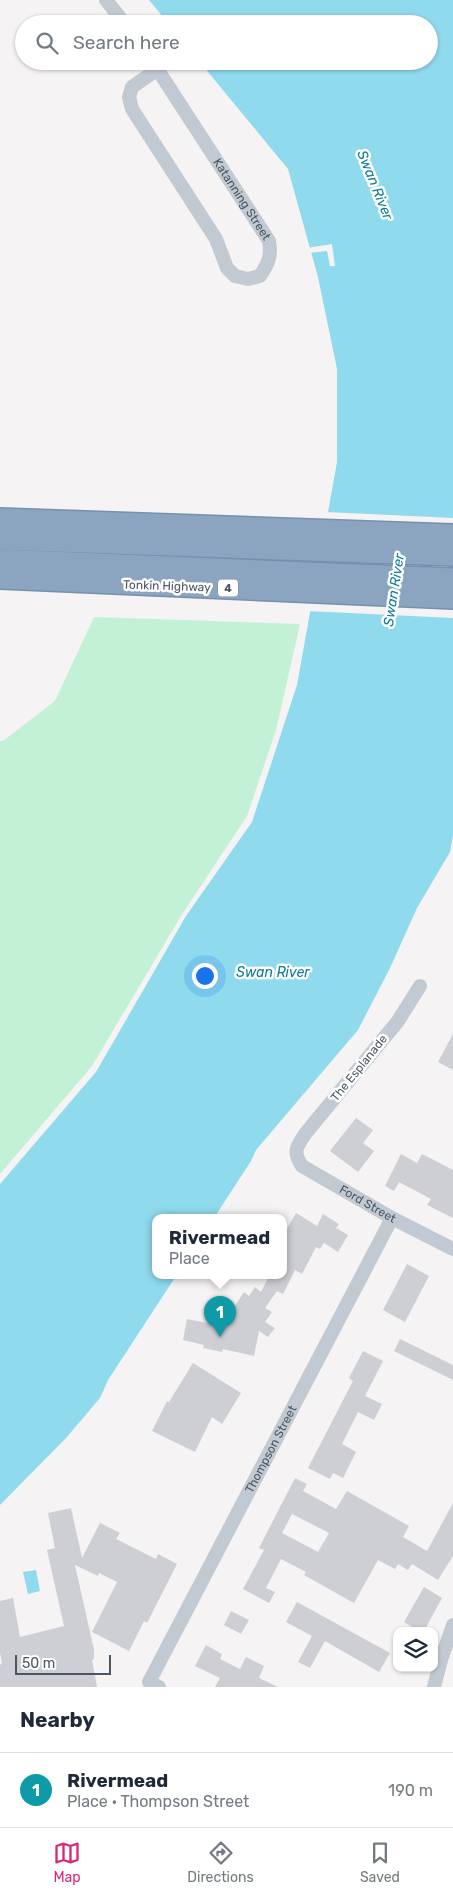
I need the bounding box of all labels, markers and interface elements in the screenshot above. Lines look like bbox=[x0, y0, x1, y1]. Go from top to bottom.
search box bbox=[15, 15, 438, 70]
icon: search bbox=[33, 29, 61, 57]
text: Search here bbox=[73, 31, 180, 54]
water label: Swan River bbox=[353, 148, 397, 223]
street label: Katanning Street bbox=[210, 156, 274, 243]
water label: Swan River bbox=[380, 552, 408, 628]
street label: Tonkin Highway bbox=[123, 577, 211, 595]
road number: 4 bbox=[218, 580, 238, 596]
your location bbox=[192, 963, 218, 989]
water label: Swan River bbox=[236, 964, 310, 981]
street label: The Esplanade bbox=[328, 1032, 390, 1104]
street label: Ford Street bbox=[337, 1182, 399, 1226]
popup bbox=[152, 1214, 287, 1279]
text: Rivermead bbox=[169, 1226, 270, 1249]
text: Place bbox=[169, 1249, 210, 1268]
pin: 1 bbox=[204, 1296, 236, 1337]
street label: Thompson Street bbox=[242, 1403, 300, 1495]
map controls bbox=[393, 1627, 438, 1672]
button: layers bbox=[393, 1627, 438, 1672]
scale bar bbox=[15, 1652, 111, 1675]
text: 50 m bbox=[22, 1655, 55, 1672]
text: Nearby bbox=[20, 1707, 95, 1732]
text: Rivermead bbox=[67, 1769, 168, 1792]
text: 1 bbox=[32, 1781, 40, 1800]
text: 190 m bbox=[388, 1781, 433, 1800]
text: Place · Thompson Street bbox=[67, 1792, 249, 1811]
tab: Map bbox=[53, 1839, 81, 1886]
tab: Directions bbox=[187, 1839, 254, 1886]
tab: Saved bbox=[360, 1839, 400, 1886]

